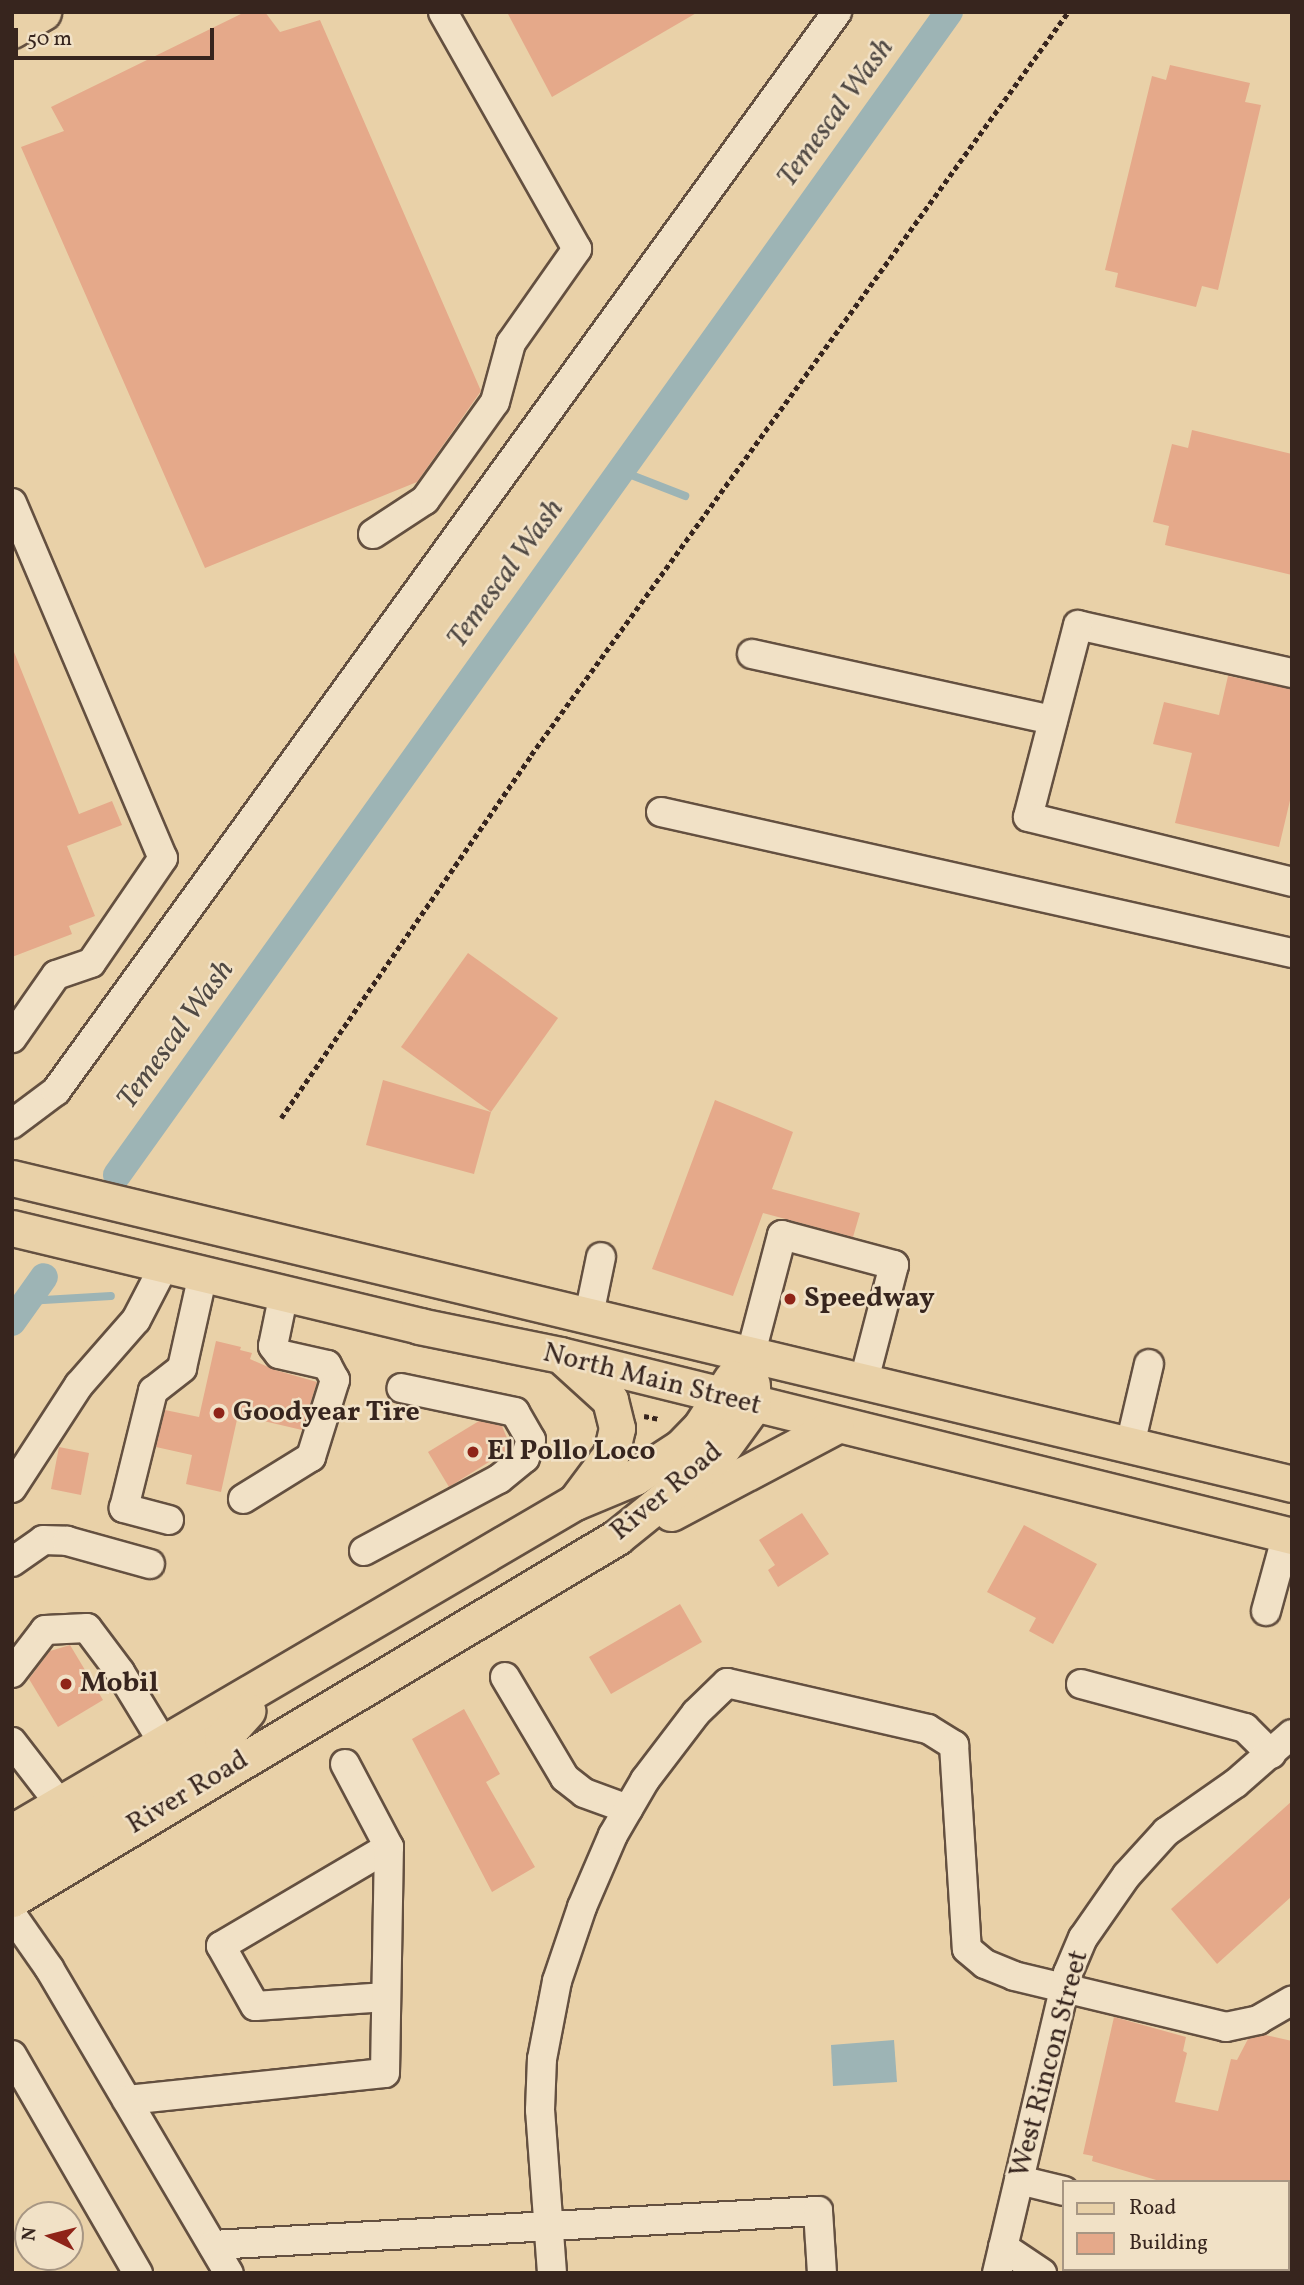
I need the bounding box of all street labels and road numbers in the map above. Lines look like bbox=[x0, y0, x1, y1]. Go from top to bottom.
street label: North Main Street bbox=[539, 1337, 765, 1423]
street label: River Road bbox=[604, 1435, 730, 1549]
street label: River Road bbox=[121, 1744, 255, 1842]
street label: West Rincon Street bbox=[1003, 1947, 1097, 2181]

